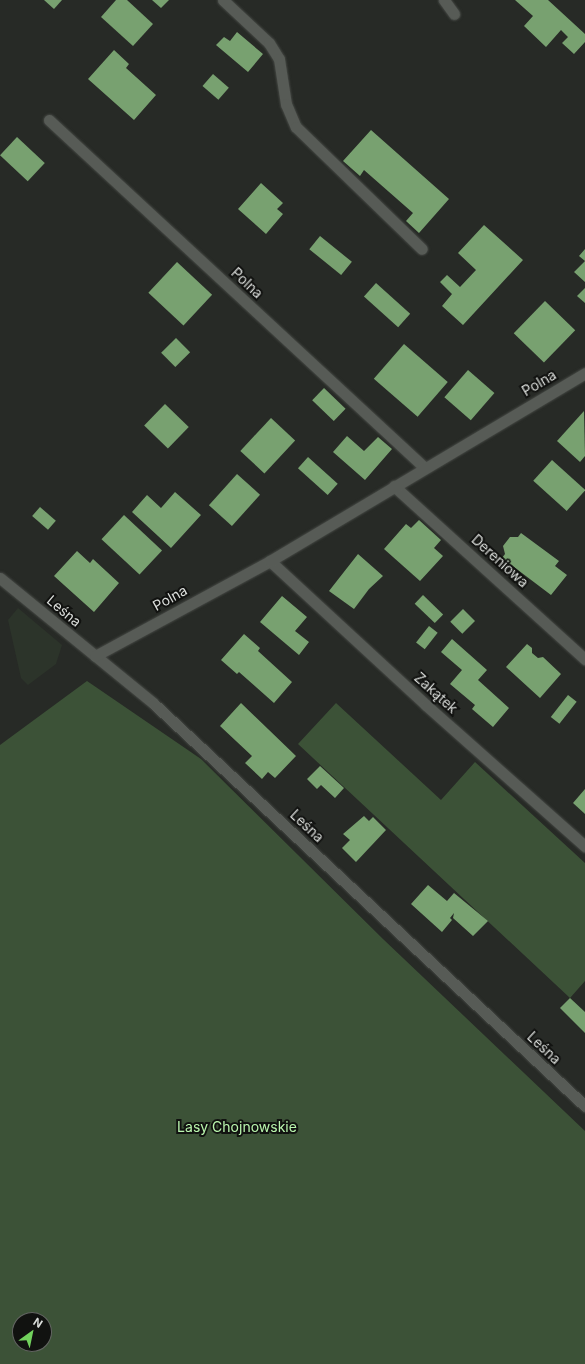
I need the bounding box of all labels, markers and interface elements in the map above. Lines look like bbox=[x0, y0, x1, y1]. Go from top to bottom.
street label: Polna bbox=[228, 264, 266, 302]
street label: Polna bbox=[519, 366, 559, 400]
street label: Dereniowa bbox=[468, 531, 532, 591]
street label: Polna bbox=[150, 582, 190, 614]
street label: Leśna bbox=[43, 592, 85, 630]
street label: Zakątek bbox=[411, 669, 461, 717]
street label: Leśna bbox=[287, 806, 327, 846]
street label: Leśna bbox=[524, 1028, 564, 1068]
park label: Lasy Chojnowskie bbox=[177, 1119, 297, 1135]
north arrow bbox=[12, 1312, 52, 1352]
text: N bbox=[31, 1315, 45, 1331]

